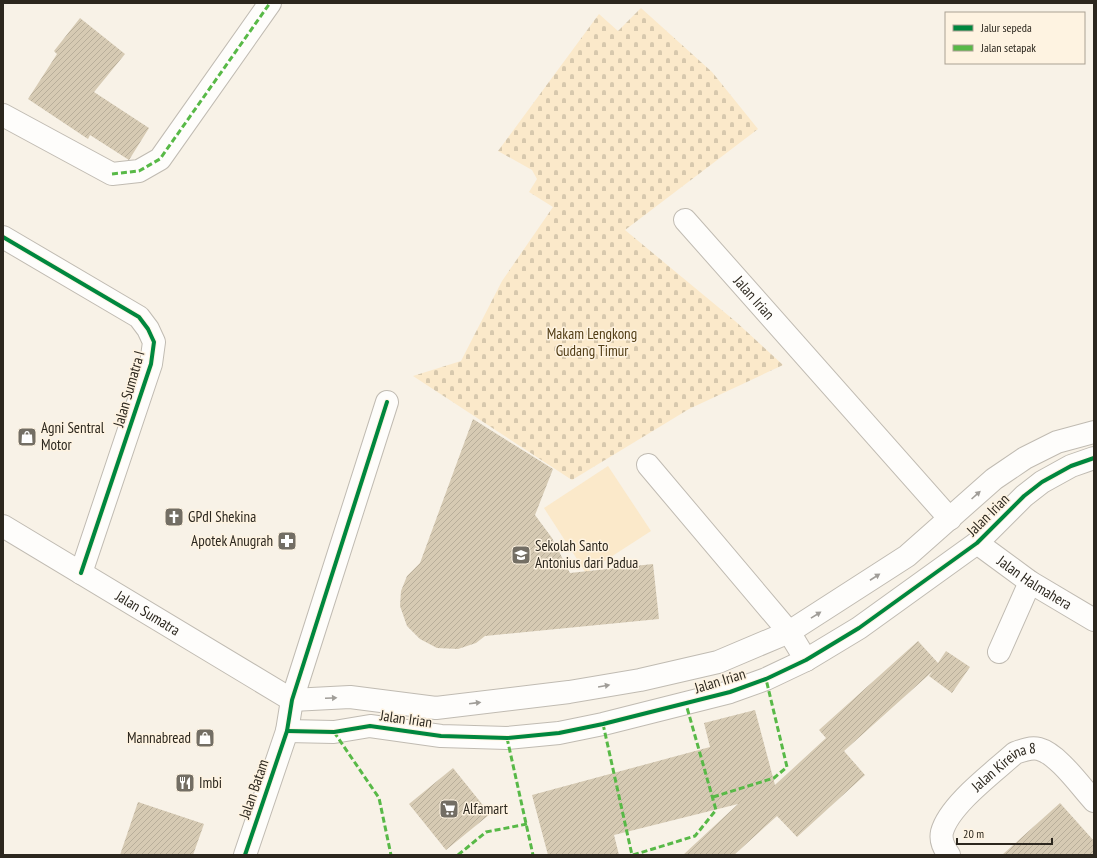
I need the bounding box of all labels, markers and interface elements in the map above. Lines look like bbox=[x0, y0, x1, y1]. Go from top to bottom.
legend bbox=[945, 12, 1085, 64]
text: Jalur sepeda bbox=[980, 20, 1032, 35]
text: Jalan setapak bbox=[980, 40, 1036, 55]
street label: Jalan Irian bbox=[729, 271, 779, 323]
park label: Makam Lengkong Gudang Timur bbox=[547, 324, 637, 360]
street label: Jalan Sumatra I bbox=[108, 349, 148, 430]
place label: Agni Sentral Motor bbox=[41, 418, 105, 454]
shop icon: Agni Sentral Motor bbox=[16, 426, 38, 448]
street label: Jalan Irian bbox=[962, 489, 1013, 541]
one-way arrow bbox=[971, 491, 982, 500]
church icon: GPdI Shekina bbox=[163, 506, 185, 528]
place label: GPdI Shekina bbox=[188, 507, 256, 526]
pharmacy icon: Apotek Anugrah bbox=[276, 530, 298, 552]
place label: Apotek Anugrah bbox=[191, 531, 273, 550]
place label: Sekolah Santo Antonius dari Padua bbox=[535, 536, 638, 572]
school or university icon: Sekolah Santo Antonius dari Padua bbox=[510, 544, 532, 566]
street label: Jalan Halmahera bbox=[993, 551, 1075, 614]
one-way arrow bbox=[870, 573, 880, 581]
street label: Jalan Sumatra bbox=[111, 586, 184, 639]
one-way arrow bbox=[811, 611, 821, 619]
street label: Jalan Irian bbox=[691, 664, 748, 698]
one-way arrow bbox=[598, 683, 610, 689]
one-way arrow bbox=[325, 695, 337, 702]
one-way arrow bbox=[469, 700, 481, 706]
street label: Jalan Irian bbox=[378, 705, 433, 732]
shop icon: Mannabread bbox=[194, 727, 216, 749]
place label: Mannabread bbox=[127, 728, 191, 747]
street label: Jalan Kireina 8 bbox=[966, 738, 1036, 796]
street label: Jalan Batam bbox=[234, 757, 273, 822]
restaurant icon: Imbi bbox=[174, 772, 196, 794]
place label: Imbi bbox=[199, 773, 222, 792]
supermarket icon: Alfamart bbox=[438, 798, 460, 820]
place label: Alfamart bbox=[463, 799, 508, 818]
scale bar bbox=[957, 820, 1052, 846]
text: 20 m bbox=[963, 826, 984, 841]

